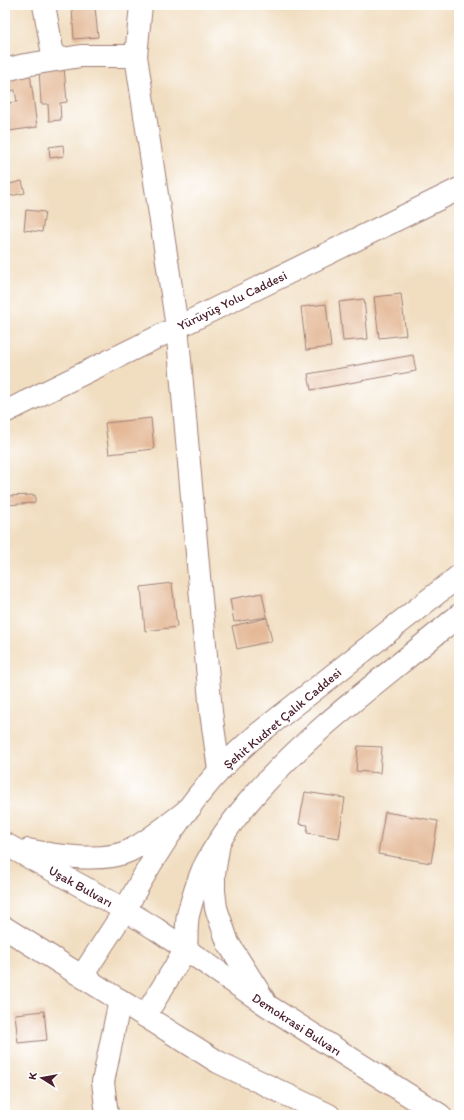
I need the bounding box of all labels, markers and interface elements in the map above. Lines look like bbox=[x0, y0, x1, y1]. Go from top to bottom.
street label: Yürüyüş Yolu Caddesi bbox=[175, 267, 289, 333]
street label: Şehit Kudret Çalık Caddesi bbox=[220, 665, 344, 772]
street label: Uşak Bulvarı bbox=[46, 863, 116, 910]
street label: Demokrasi Bulvarı bbox=[249, 990, 344, 1059]
north arrow bbox=[22, 1058, 62, 1098]
text: K bbox=[26, 1071, 40, 1081]

